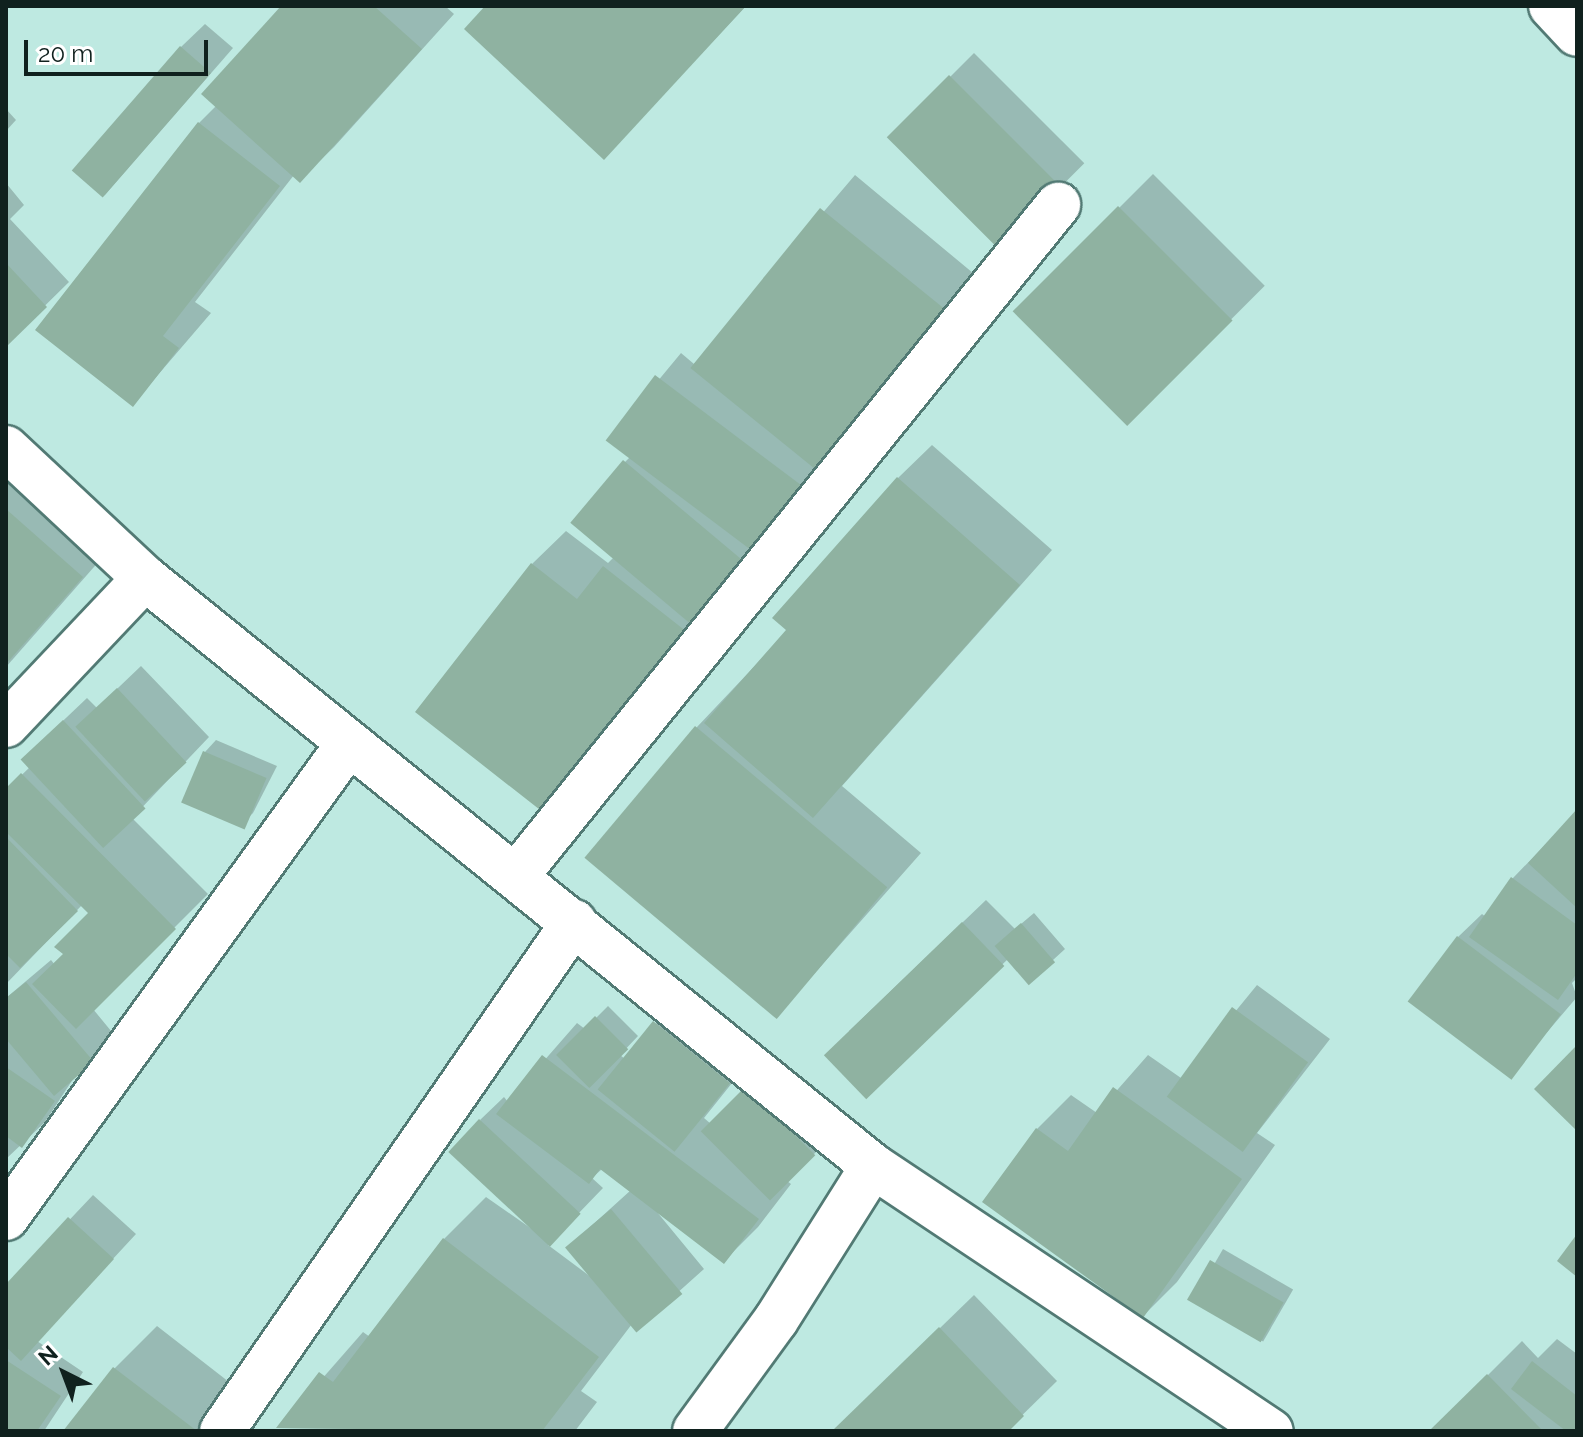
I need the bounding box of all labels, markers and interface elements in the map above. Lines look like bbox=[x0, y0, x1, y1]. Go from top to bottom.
scale bar bbox=[28, 24, 212, 74]
text: 20 m bbox=[38, 39, 93, 68]
north arrow bbox=[24, 1333, 104, 1413]
text: N bbox=[33, 1340, 63, 1370]

